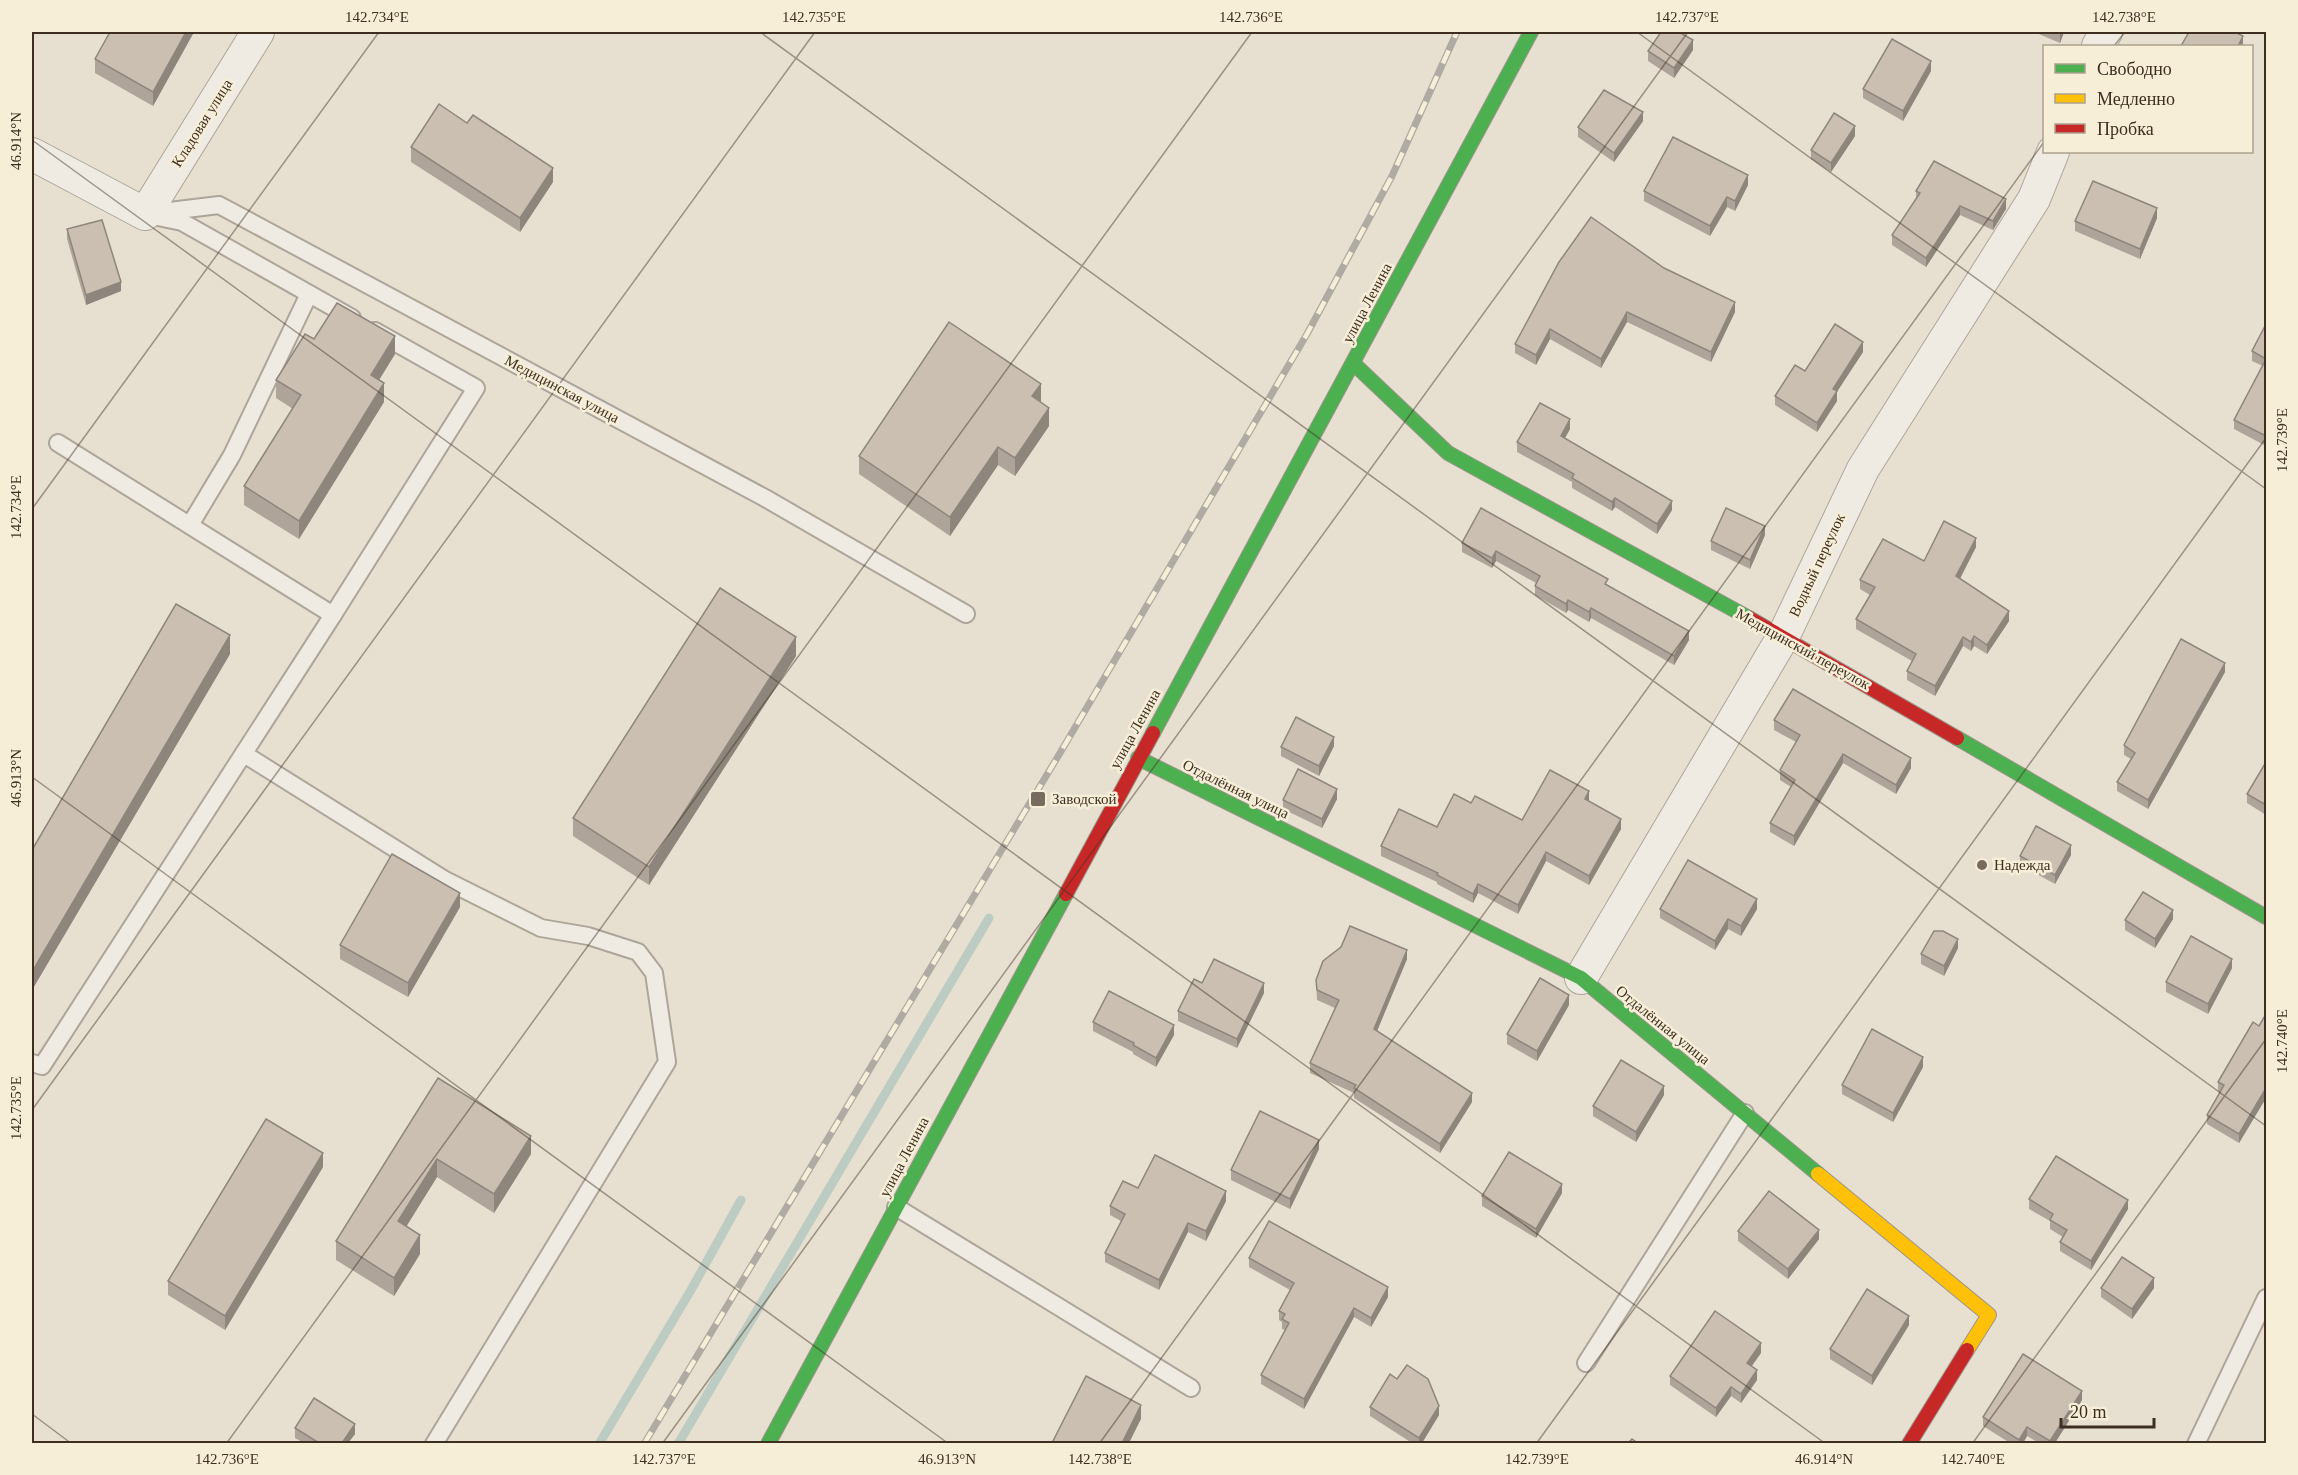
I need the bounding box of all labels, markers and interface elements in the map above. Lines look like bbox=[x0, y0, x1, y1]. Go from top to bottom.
text: 142.734°E bbox=[345, 9, 409, 25]
text: 142.735°E bbox=[782, 9, 846, 25]
text: 142.736°E bbox=[1219, 9, 1283, 25]
text: 142.737°E bbox=[1655, 9, 1719, 25]
text: 142.738°E bbox=[2092, 9, 2156, 25]
legend bbox=[2043, 45, 2253, 153]
text: Свободно bbox=[2097, 59, 2172, 79]
street label: Кладовая улица bbox=[169, 76, 236, 170]
text: Медленно bbox=[2097, 89, 2175, 109]
text: 46.914°N bbox=[8, 112, 24, 170]
text: Пробка bbox=[2097, 119, 2154, 139]
street label: улица Ленина bbox=[1339, 260, 1395, 346]
street label: Медицинская улица bbox=[502, 352, 622, 426]
text: 142.739°E bbox=[2274, 408, 2290, 472]
text: 142.734°E bbox=[8, 475, 24, 539]
street label: Водный переулок bbox=[1786, 510, 1848, 619]
street label: Медицинский переулок bbox=[1733, 605, 1873, 693]
street label: улица Ленина bbox=[1107, 686, 1164, 771]
text: 46.913°N bbox=[8, 749, 24, 807]
street label: Отдалённая улица bbox=[1180, 756, 1292, 822]
marker: Заводской bbox=[1029, 790, 1047, 808]
place label: Заводской bbox=[1052, 791, 1117, 807]
place label: Надежда bbox=[1994, 857, 2051, 873]
marker: Надежда bbox=[1975, 858, 1989, 872]
street label: Отдалённая улица bbox=[1613, 982, 1713, 1068]
text: 142.740°E bbox=[2274, 1009, 2290, 1073]
text: 142.735°E bbox=[8, 1076, 24, 1140]
street label: улица Ленина bbox=[876, 1114, 932, 1200]
scale bar bbox=[2061, 1391, 2154, 1429]
text: 20 m bbox=[2070, 1402, 2107, 1422]
text: 142.736°E bbox=[195, 1451, 259, 1467]
text: 142.737°E bbox=[632, 1451, 696, 1467]
text: 46.913°N bbox=[918, 1451, 976, 1467]
text: 142.738°E bbox=[1068, 1451, 1132, 1467]
text: 142.739°E bbox=[1505, 1451, 1569, 1467]
text: 46.914°N bbox=[1795, 1451, 1853, 1467]
text: 142.740°E bbox=[1941, 1451, 2005, 1467]

